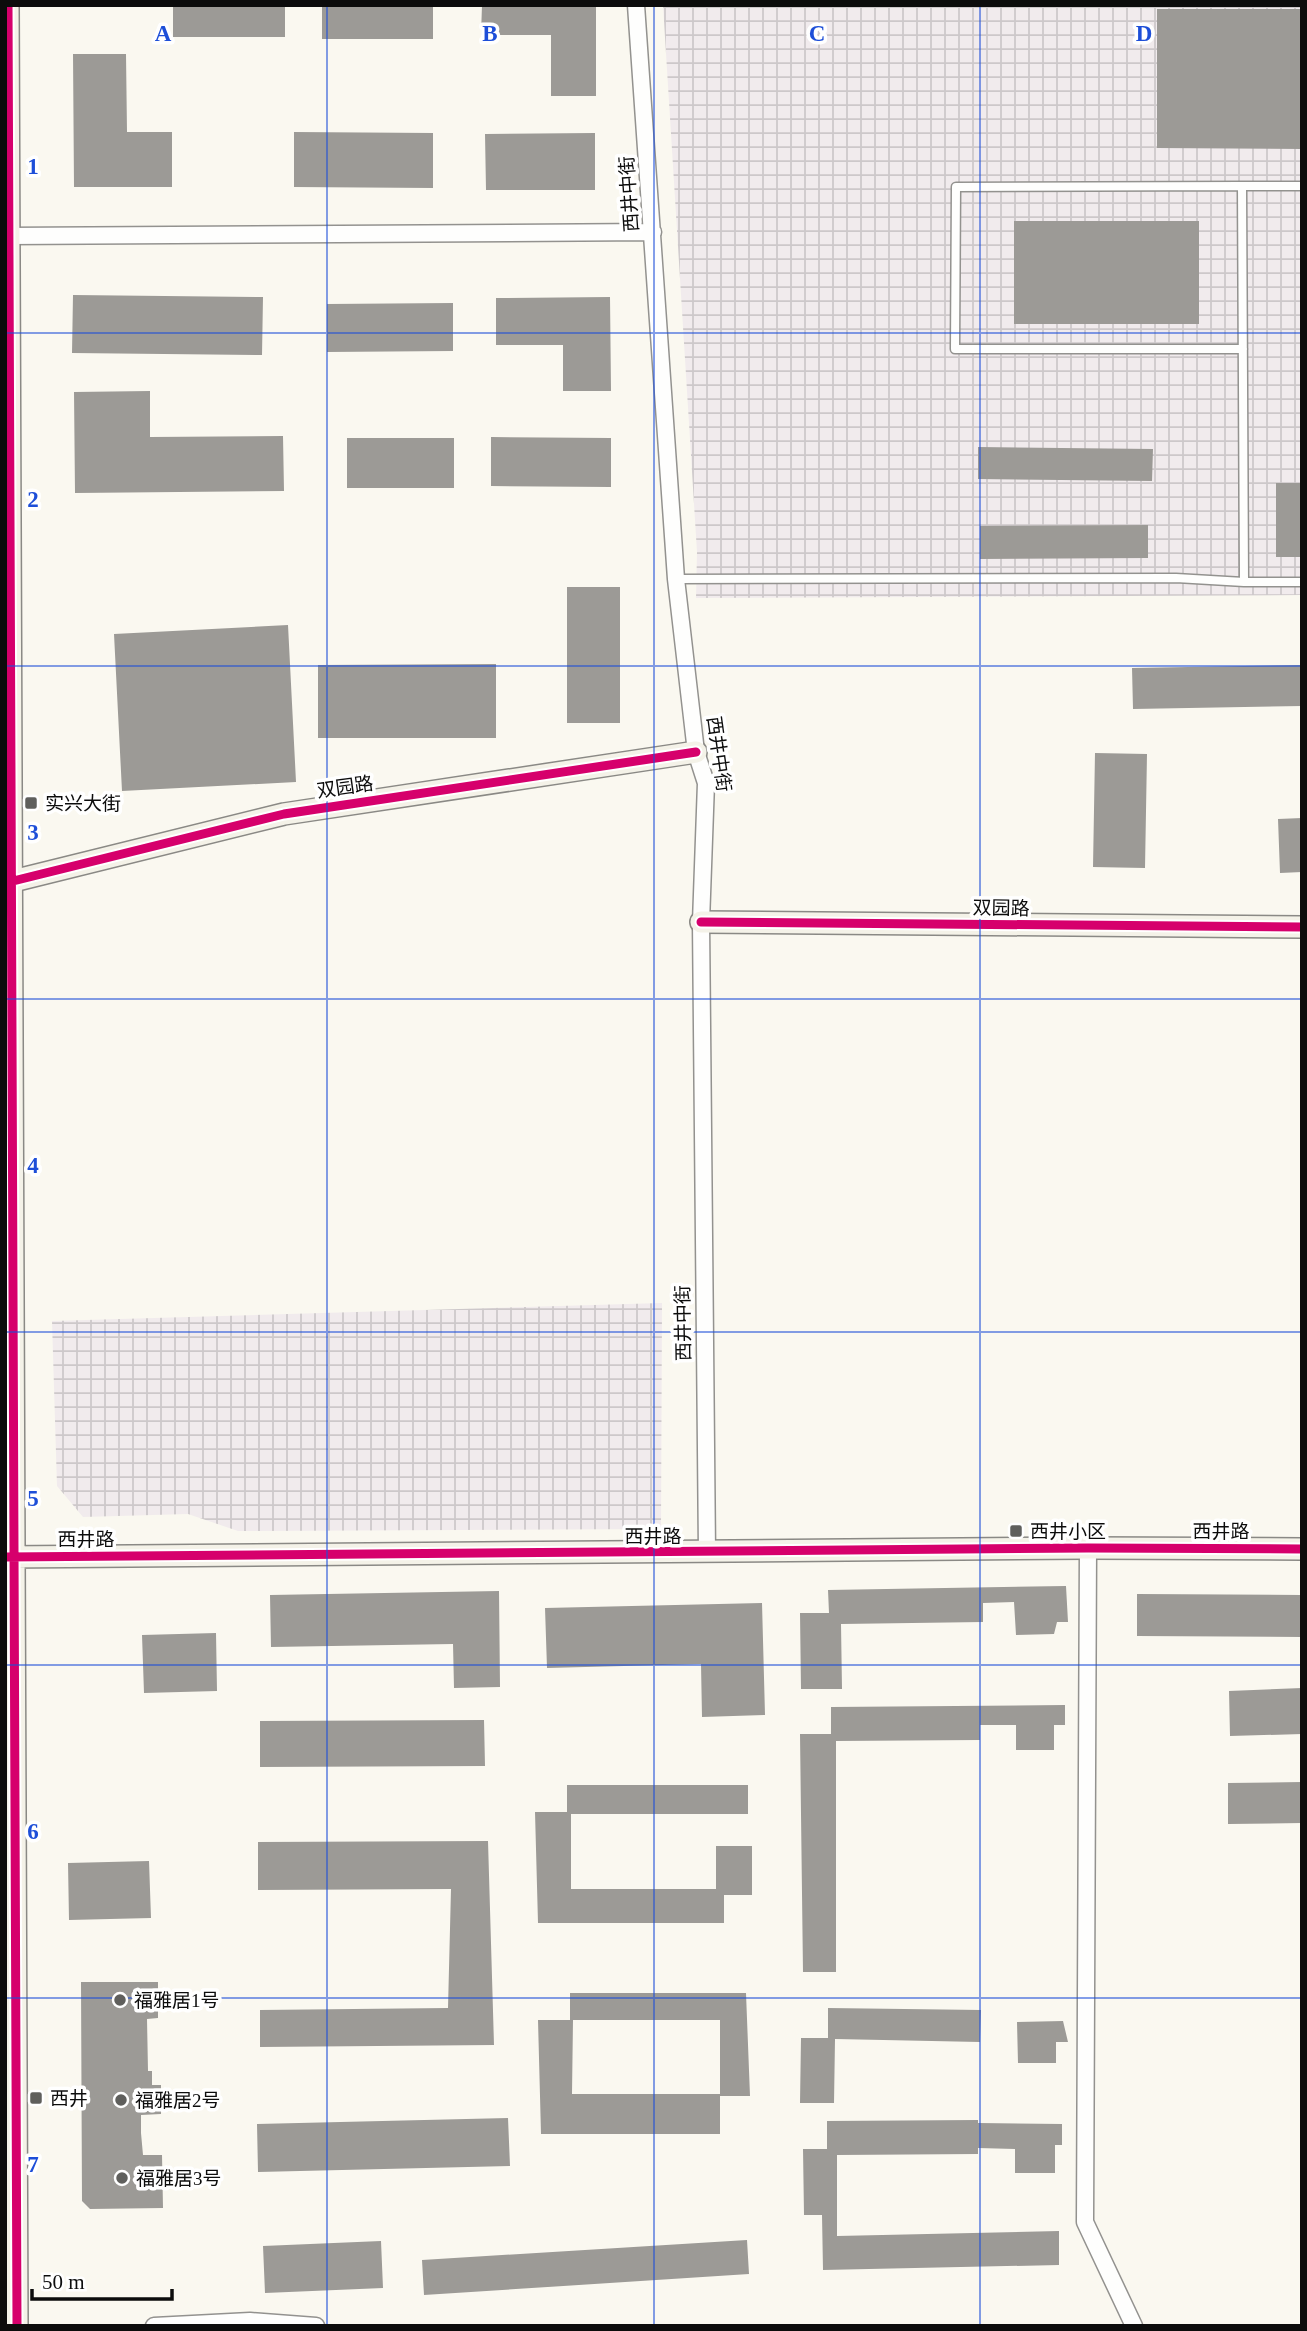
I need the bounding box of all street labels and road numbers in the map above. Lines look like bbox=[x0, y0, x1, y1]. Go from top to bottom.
street label: 西井中街 bbox=[616, 155, 642, 233]
street label: 西井中街 bbox=[703, 715, 735, 793]
street label: 双园路 bbox=[315, 773, 375, 801]
street label: 双园路 bbox=[972, 897, 1030, 919]
street label: 西井中街 bbox=[672, 1285, 694, 1361]
street label: 西井路 bbox=[1192, 1521, 1250, 1542]
street label: 西井路 bbox=[624, 1526, 682, 1547]
street label: 西井路 bbox=[57, 1529, 115, 1550]

